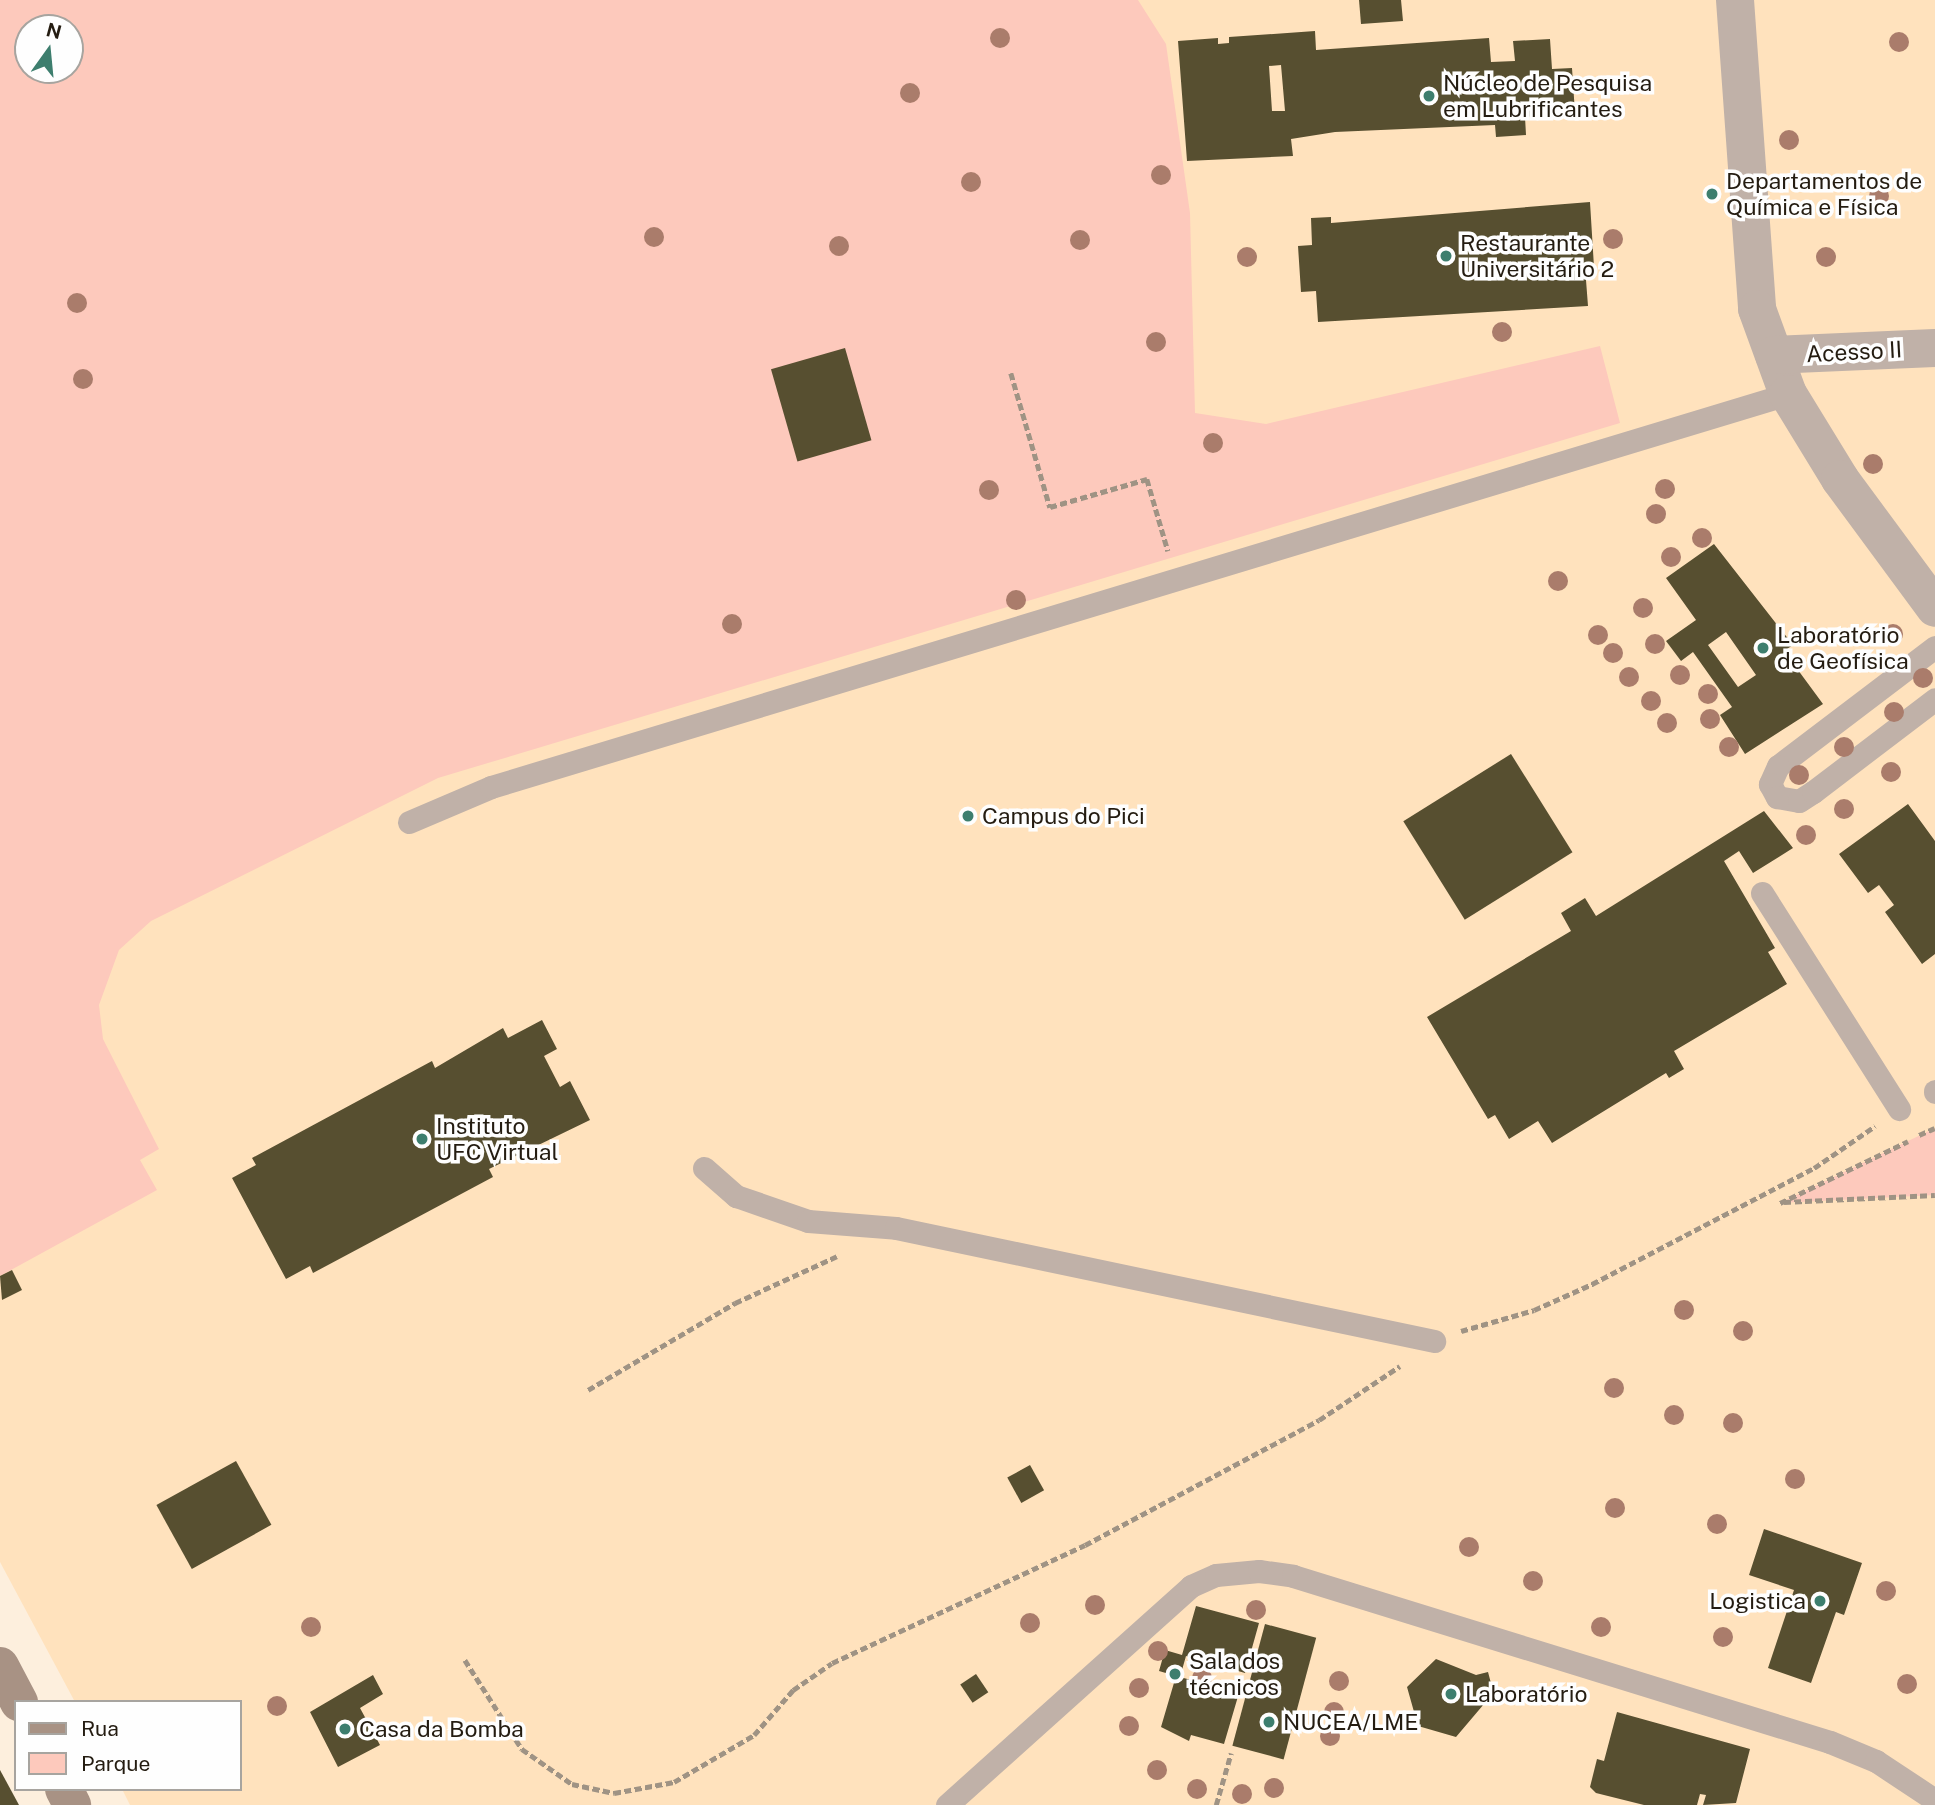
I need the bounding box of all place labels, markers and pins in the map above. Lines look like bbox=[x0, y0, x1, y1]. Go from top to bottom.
place label: Núcleo de Pesquisa em Lubrificantes bbox=[1443, 69, 1653, 123]
marker: Núcleo de Pesquisa em Lubrificantes bbox=[1421, 88, 1437, 104]
place label: Departamentos de Química e Física bbox=[1726, 167, 1923, 221]
marker: Departamentos de Química e Física bbox=[1704, 186, 1720, 202]
place label: Restaurante Universitário 2 bbox=[1460, 229, 1614, 283]
marker: Restaurante Universitário 2 bbox=[1438, 248, 1454, 264]
place label: Laboratório de Geofísica bbox=[1777, 621, 1909, 675]
marker: Laboratório de Geofísica bbox=[1755, 640, 1771, 656]
place label: Campus do Pici bbox=[982, 802, 1145, 830]
marker: Campus do Pici bbox=[960, 808, 976, 824]
place label: Instituto UFC Virtual bbox=[436, 1112, 559, 1166]
marker: Instituto UFC Virtual bbox=[414, 1131, 430, 1147]
place label: Logistica bbox=[1709, 1587, 1806, 1615]
marker: Logistica bbox=[1812, 1593, 1828, 1609]
place label: Sala dos técnicos bbox=[1189, 1647, 1281, 1701]
marker: Sala dos técnicos bbox=[1167, 1666, 1183, 1682]
place label: Laboratório bbox=[1465, 1680, 1587, 1708]
marker: Laboratório bbox=[1443, 1686, 1459, 1702]
place label: NUCEA/LME bbox=[1283, 1708, 1419, 1736]
marker: NUCEA/LME bbox=[1261, 1714, 1277, 1730]
place label: Casa da Bomba bbox=[359, 1715, 524, 1743]
marker: Casa da Bomba bbox=[337, 1721, 353, 1737]

